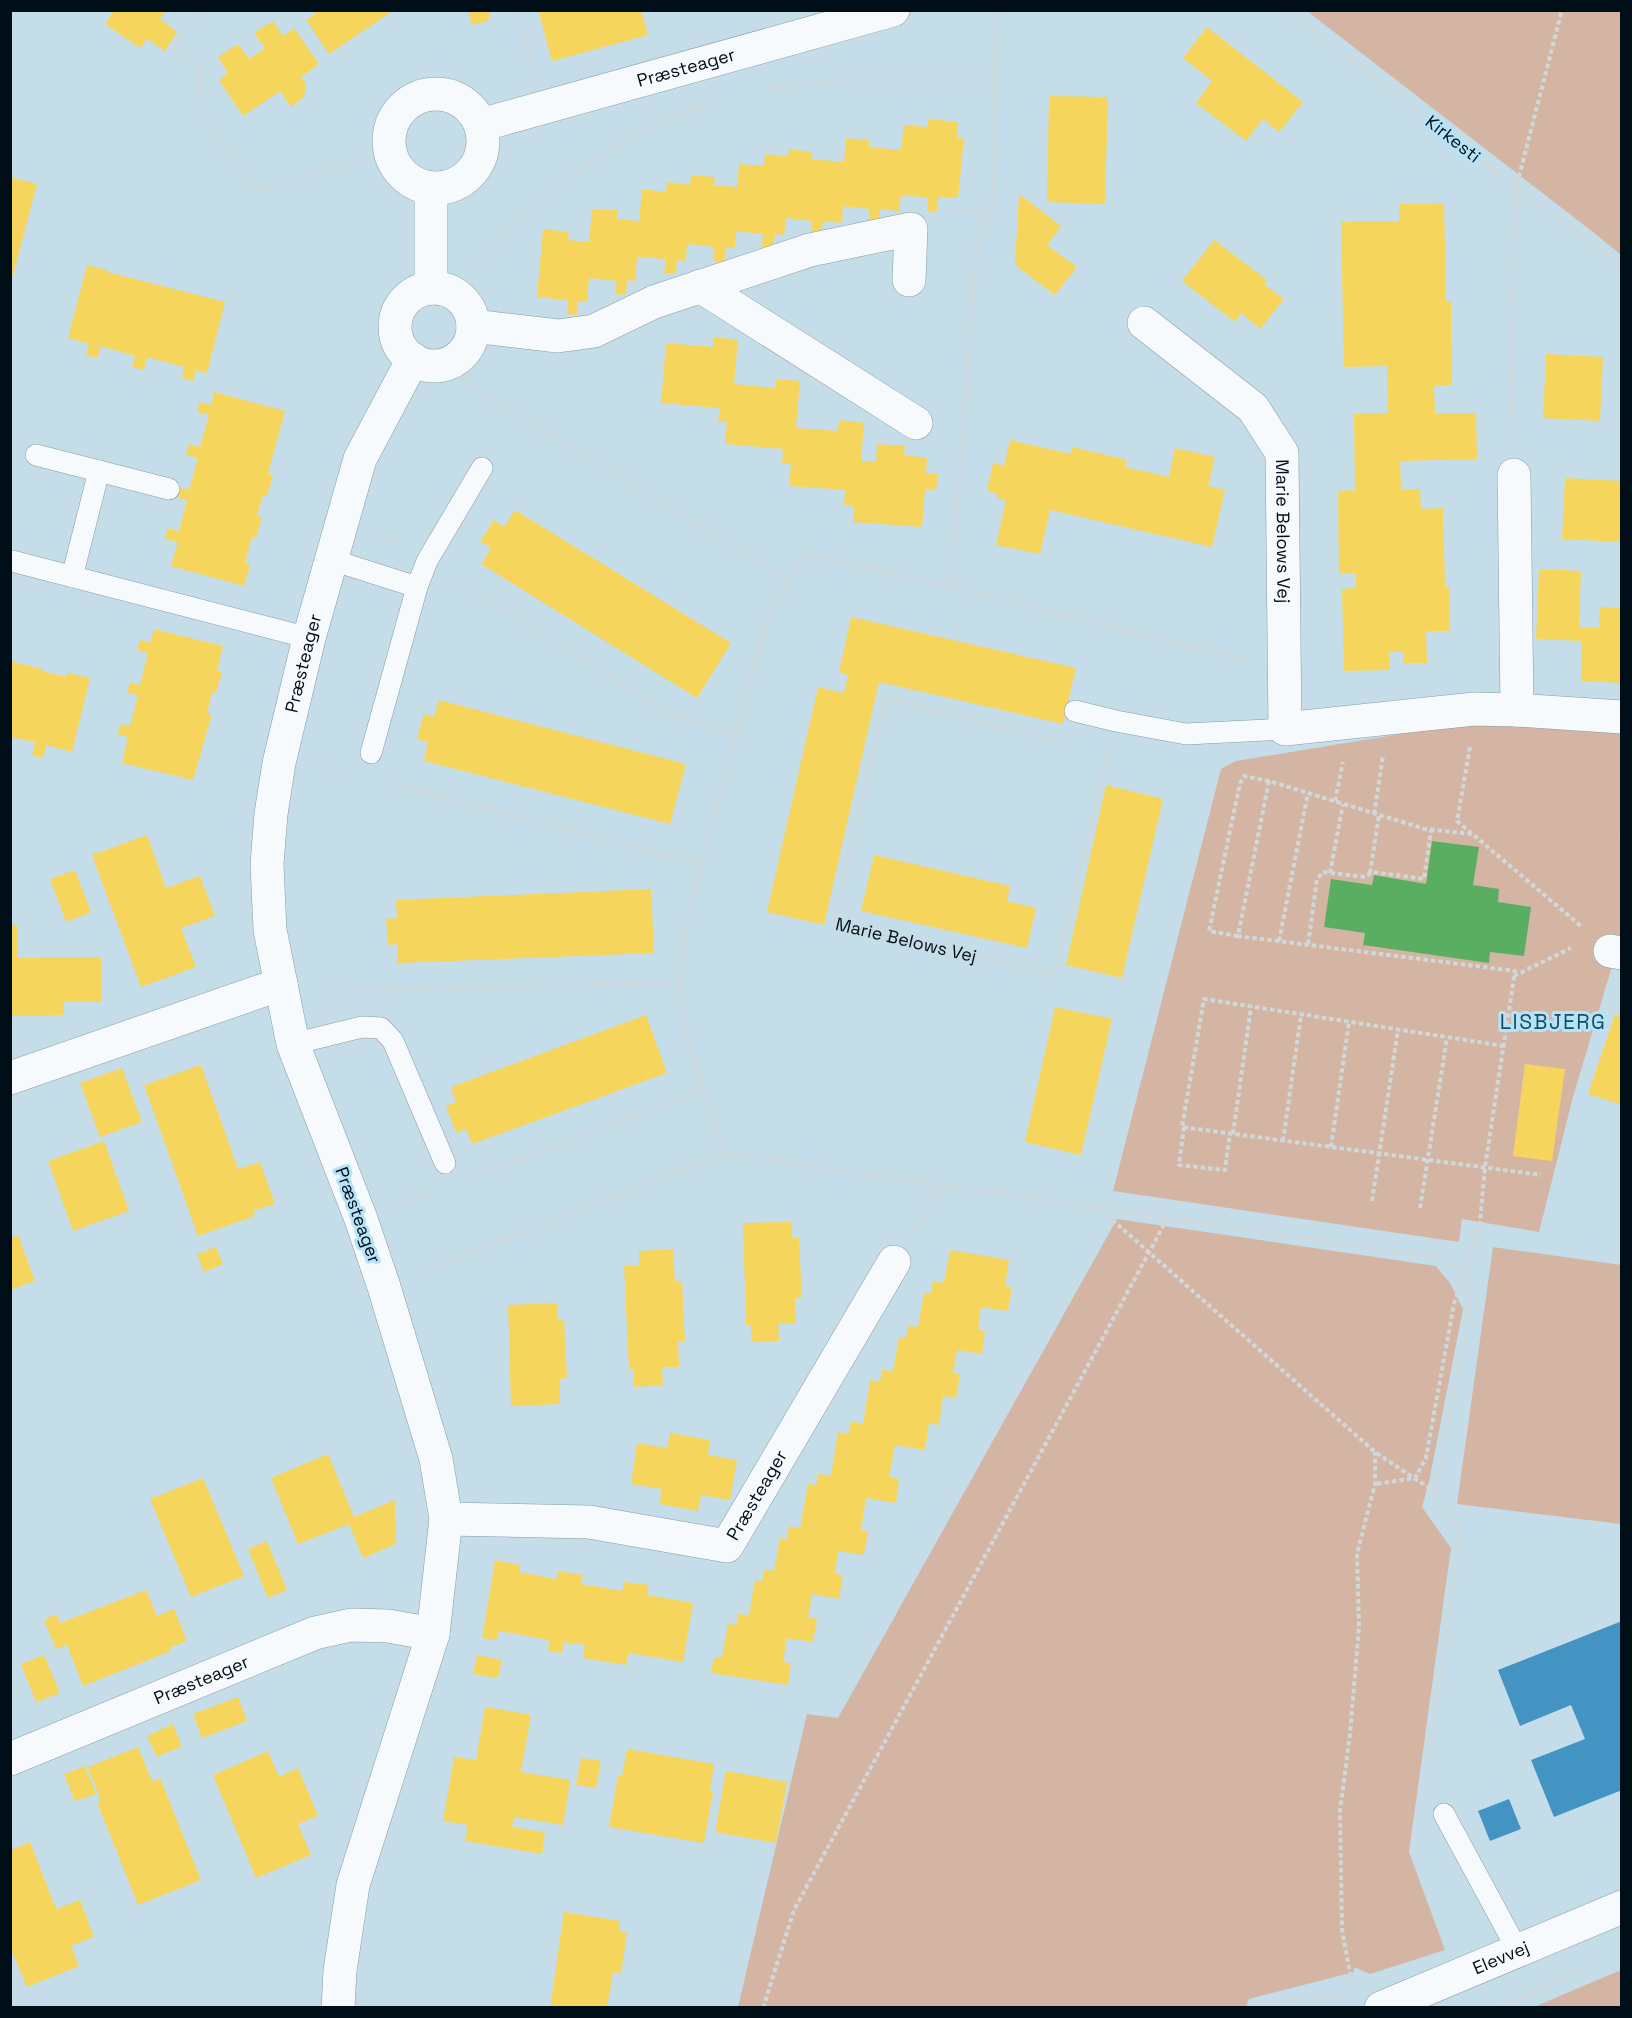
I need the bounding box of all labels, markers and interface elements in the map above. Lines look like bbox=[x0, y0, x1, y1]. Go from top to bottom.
street label: Præsteager bbox=[634, 43, 738, 92]
street label: Kirkesti bbox=[1421, 110, 1486, 167]
street label: Marie Belows Vej bbox=[1271, 459, 1296, 603]
street label: Præsteager bbox=[279, 611, 326, 715]
street label: Marie Belows Vej bbox=[833, 912, 979, 967]
district label: LISBJERG bbox=[1500, 1008, 1606, 1035]
street label: Præsteager bbox=[330, 1163, 387, 1266]
street label: Præsteager bbox=[721, 1445, 792, 1544]
street label: Præsteager bbox=[150, 1650, 252, 1709]
street label: Elevvej bbox=[1469, 1935, 1532, 1979]

